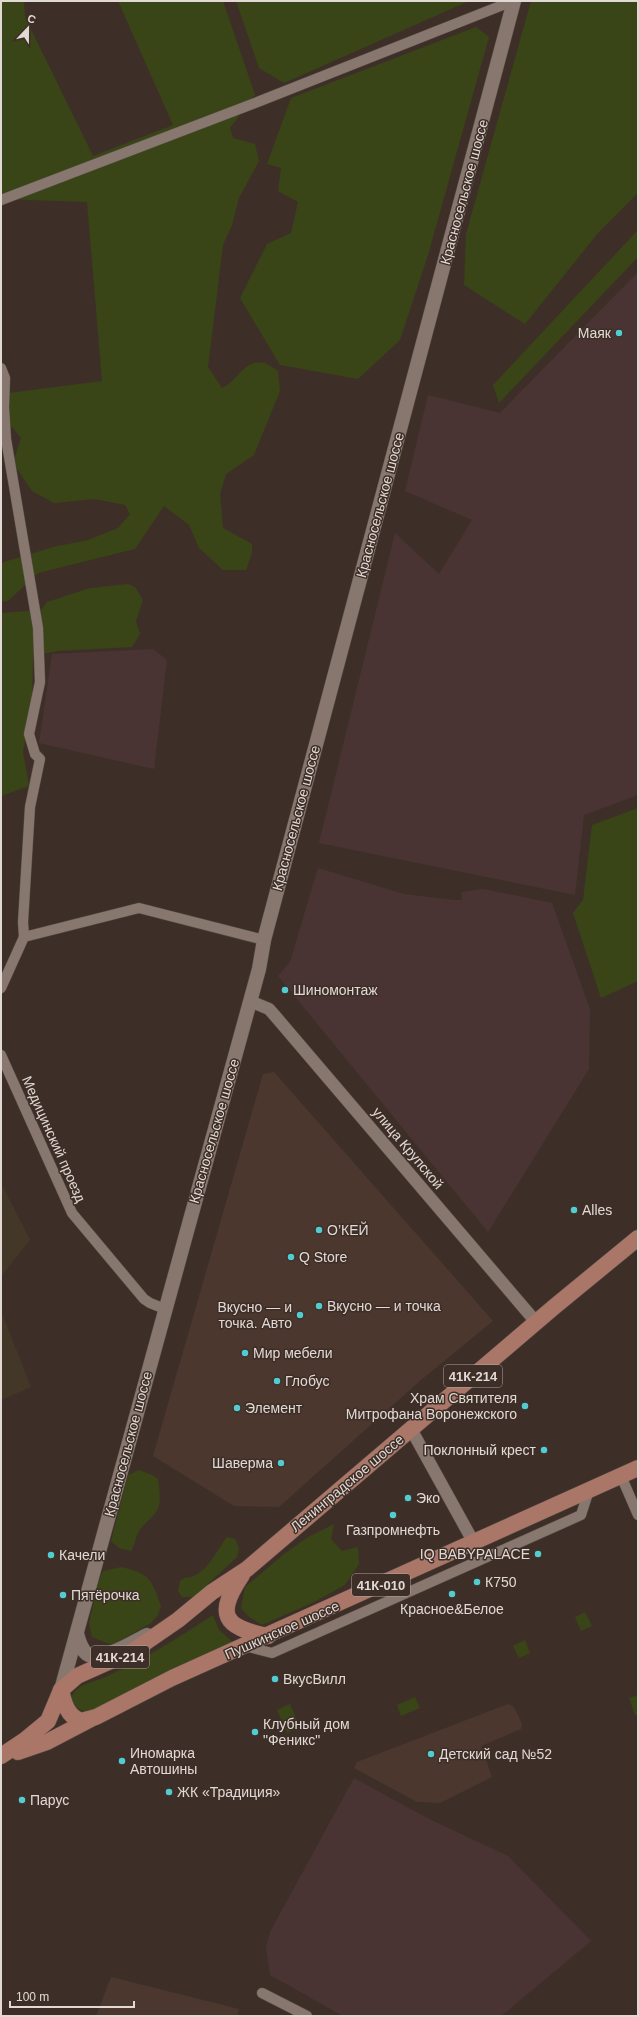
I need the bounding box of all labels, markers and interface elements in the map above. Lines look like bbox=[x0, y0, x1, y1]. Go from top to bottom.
north arrow bbox=[8, 8, 48, 48]
text: С bbox=[26, 12, 38, 26]
street label: Красносельское шоссе bbox=[437, 117, 491, 266]
place label: Маяк bbox=[578, 325, 612, 341]
marker: Маяк bbox=[614, 328, 624, 338]
street label: Красносельское шоссе bbox=[353, 430, 407, 579]
street label: Красносельское шоссе bbox=[269, 743, 323, 892]
place label: Шиномонтаж bbox=[293, 982, 378, 998]
marker: Шиномонтаж bbox=[280, 985, 290, 995]
street label: Красносельское шоссе bbox=[186, 1057, 242, 1205]
street label: Медицинский проезд bbox=[19, 1073, 89, 1205]
street label: улица Крупской bbox=[369, 1104, 447, 1192]
place label: Alles bbox=[582, 1202, 612, 1218]
marker: Alles bbox=[569, 1205, 579, 1215]
place label: О’КЕЙ bbox=[327, 1221, 369, 1238]
marker: О’КЕЙ bbox=[314, 1225, 324, 1235]
place label: Q Store bbox=[299, 1249, 347, 1265]
marker: Q Store bbox=[286, 1252, 296, 1262]
place label: Вкусно — и точка bbox=[327, 1298, 441, 1314]
place label: Вкусно — и точка. Авто bbox=[217, 1299, 292, 1331]
marker: Вкусно — и точка bbox=[314, 1301, 324, 1311]
marker: Вкусно — и точка. Авто bbox=[295, 1310, 305, 1320]
place label: Мир мебели bbox=[253, 1345, 333, 1361]
marker: Мир мебели bbox=[240, 1348, 250, 1358]
road number: 41К-214 bbox=[444, 1365, 502, 1387]
street label: Красносельское шоссе bbox=[101, 1369, 155, 1518]
place label: Глобус bbox=[285, 1373, 329, 1389]
marker: Глобус bbox=[272, 1376, 282, 1386]
place label: Храм Святителя Митрофана Воронежского bbox=[346, 1390, 517, 1422]
place label: Элемент bbox=[245, 1400, 303, 1416]
marker: Храм Святителя Митрофана Воронежского bbox=[520, 1401, 530, 1411]
marker: Элемент bbox=[232, 1403, 242, 1413]
street label: Ленинградское шоссе bbox=[287, 1431, 407, 1535]
place label: Поклонный крест bbox=[423, 1442, 537, 1458]
marker: Поклонный крест bbox=[539, 1445, 549, 1455]
place label: Шаверма bbox=[212, 1455, 273, 1471]
marker: Шаверма bbox=[276, 1458, 286, 1468]
place label: Эко bbox=[416, 1490, 440, 1506]
marker: Эко bbox=[403, 1493, 413, 1503]
marker: Газпромнефть bbox=[388, 1510, 398, 1520]
place label: Газпромнефть bbox=[346, 1522, 440, 1538]
place label: IQ BABYPALACE bbox=[420, 1546, 530, 1562]
place label: Качели bbox=[59, 1547, 105, 1563]
marker: IQ BABYPALACE bbox=[533, 1549, 543, 1559]
marker: Качели bbox=[46, 1550, 56, 1560]
road number: 41К-010 bbox=[352, 1574, 410, 1596]
place label: К750 bbox=[485, 1574, 517, 1590]
marker: К750 bbox=[472, 1577, 482, 1587]
place label: Пятёрочка bbox=[71, 1587, 140, 1603]
marker: Красное&Белое bbox=[447, 1589, 457, 1599]
marker: Пятёрочка bbox=[58, 1590, 68, 1600]
street label: Пушкинское шоссе bbox=[222, 1597, 342, 1662]
place label: Красное&Белое bbox=[400, 1601, 504, 1617]
road number: 41К-214 bbox=[91, 1646, 149, 1668]
place label: ВкусВилл bbox=[283, 1671, 346, 1687]
marker: ВкусВилл bbox=[270, 1674, 280, 1684]
place label: Клубный дом "Феникс" bbox=[263, 1716, 350, 1748]
marker: Клубный дом "Феникс" bbox=[250, 1727, 260, 1737]
place label: Иномарка Автошины bbox=[130, 1745, 197, 1777]
place label: Детский сад №52 bbox=[439, 1746, 552, 1762]
marker: Детский сад №52 bbox=[426, 1749, 436, 1759]
marker: Иномарка Автошины bbox=[117, 1756, 127, 1766]
place label: ЖК «Традиция» bbox=[177, 1784, 281, 1800]
marker: ЖК «Традиция» bbox=[164, 1787, 174, 1797]
place label: Парус bbox=[30, 1792, 69, 1808]
marker: Парус bbox=[17, 1795, 27, 1805]
scale bar bbox=[10, 1983, 134, 2009]
text: 100 m bbox=[16, 1990, 49, 2004]

